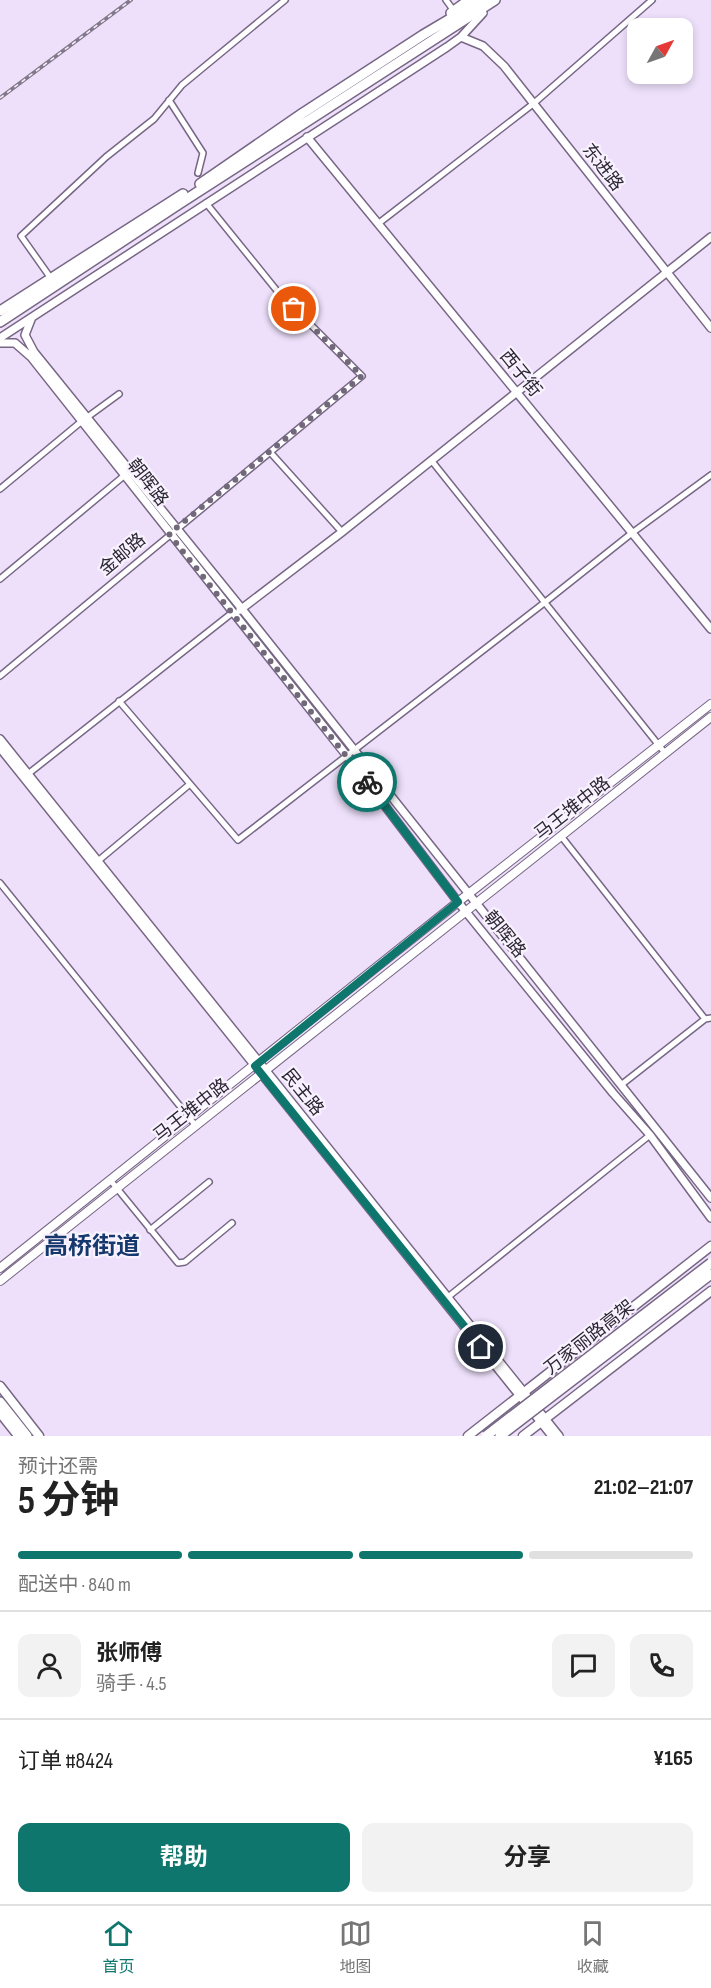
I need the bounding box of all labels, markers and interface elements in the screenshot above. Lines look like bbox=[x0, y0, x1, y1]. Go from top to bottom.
north arrow bbox=[627, 18, 693, 84]
map controls bbox=[627, 18, 693, 84]
street label: 东进路 bbox=[578, 140, 628, 195]
pin bbox=[268, 283, 319, 334]
icon: bag bbox=[277, 292, 310, 325]
street label: 西子街 bbox=[495, 346, 546, 401]
street label: 朝晖路 bbox=[123, 455, 173, 510]
street label: 金邮路 bbox=[95, 529, 150, 580]
courier bbox=[337, 752, 397, 812]
icon: bike bbox=[351, 766, 384, 799]
street label: 马王堆中路 bbox=[530, 772, 614, 844]
street label: 朝晖路 bbox=[479, 907, 530, 962]
street label: 民主路 bbox=[277, 1065, 328, 1120]
street label: 马王堆中路 bbox=[149, 1074, 233, 1146]
district label: 高桥街道 bbox=[44, 1232, 140, 1261]
street label: 万家丽路高架 bbox=[540, 1296, 638, 1379]
pin bbox=[455, 1321, 506, 1372]
icon: home bbox=[464, 1330, 497, 1363]
text: 预计还需 bbox=[18, 1455, 98, 1479]
text: 21:02–21:07 bbox=[594, 1474, 693, 1501]
text: 5 分钟 bbox=[18, 1478, 119, 1525]
text: 配送中 · 840 m bbox=[18, 1573, 131, 1597]
button: person bbox=[18, 1634, 81, 1697]
button: chat bbox=[552, 1634, 615, 1697]
button: phone bbox=[630, 1634, 693, 1697]
text: 张师傅 bbox=[96, 1640, 162, 1667]
text: 骑手 · 4.5 bbox=[96, 1672, 166, 1696]
text: ¥165 bbox=[653, 1745, 693, 1772]
text: 订单 #8424 bbox=[18, 1748, 113, 1775]
button: 帮助 bbox=[18, 1823, 350, 1892]
button: 分享 bbox=[362, 1823, 693, 1892]
tab: 首页 bbox=[102, 1917, 135, 1977]
tab: 地图 bbox=[339, 1917, 372, 1977]
tab: 收藏 bbox=[576, 1917, 609, 1977]

